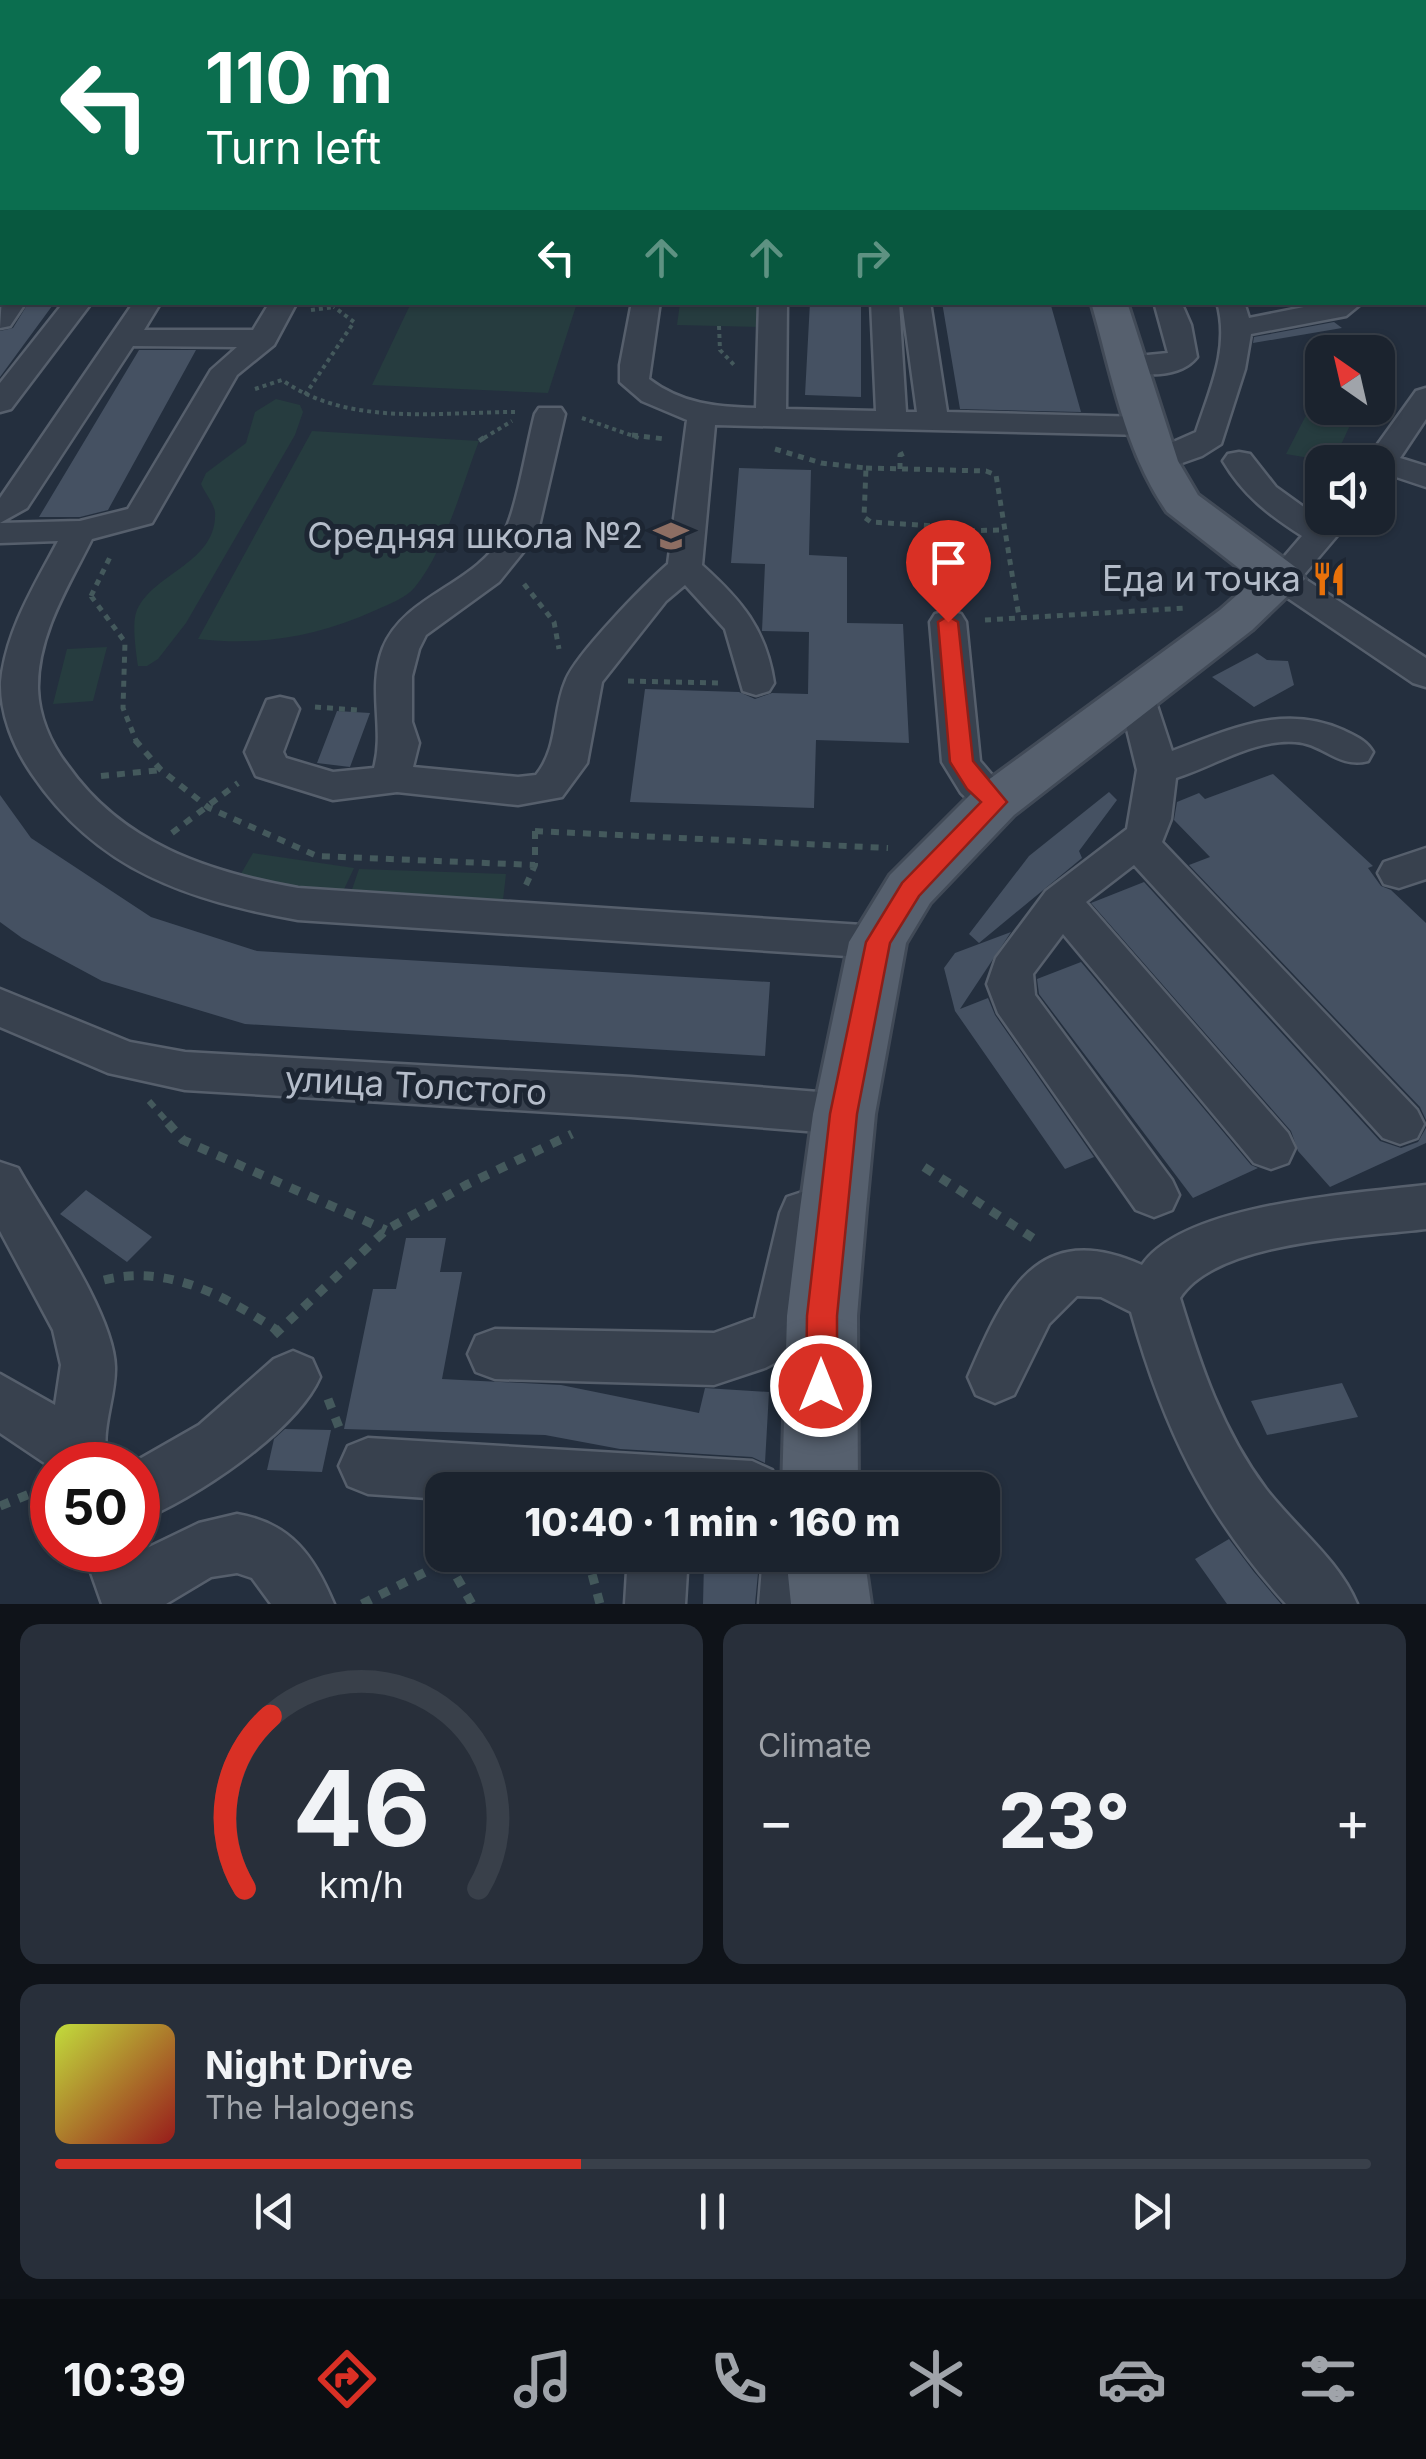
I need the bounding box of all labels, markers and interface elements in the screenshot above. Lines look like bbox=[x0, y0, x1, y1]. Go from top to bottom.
text: 110 m bbox=[205, 35, 393, 120]
icon: left bbox=[40, 40, 170, 170]
text: Turn left bbox=[205, 120, 381, 175]
icon: left bbox=[529, 230, 584, 285]
icon: ahead bbox=[634, 230, 689, 285]
icon: ahead bbox=[739, 230, 794, 285]
icon: right bbox=[844, 230, 899, 285]
north arrow bbox=[1305, 335, 1395, 425]
map controls bbox=[1305, 335, 1395, 535]
button: sound bbox=[1305, 445, 1395, 535]
place label: Средняя школа №2 bbox=[307, 514, 643, 556]
school or university icon: Средняя школа №2 bbox=[652, 517, 690, 555]
pin bbox=[906, 520, 991, 623]
icon: arrive bbox=[921, 535, 976, 590]
place label: Еда и точка bbox=[1102, 557, 1301, 599]
restaurant icon: Еда и точка bbox=[1310, 560, 1348, 598]
street label: улица Толстого bbox=[284, 1057, 548, 1113]
position arrow bbox=[769, 1334, 873, 1438]
speed limit sign: 50 bbox=[30, 1442, 160, 1572]
text: 10:40 · 1 min · 160 m bbox=[525, 1499, 900, 1545]
text: Climate bbox=[758, 1726, 872, 1765]
text: 46 bbox=[293, 1745, 430, 1871]
text: 23° bbox=[999, 1775, 1130, 1866]
text: − bbox=[758, 1788, 794, 1854]
text: + bbox=[1335, 1788, 1371, 1854]
text: km/h bbox=[319, 1863, 404, 1907]
text: Night Drive bbox=[205, 2042, 413, 2088]
text: The Halogens bbox=[205, 2088, 415, 2127]
icon: previous bbox=[247, 2184, 302, 2239]
icon: pause bbox=[685, 2184, 740, 2239]
icon: next bbox=[1124, 2184, 1179, 2239]
icon: directions bbox=[312, 2344, 382, 2414]
icon: music bbox=[508, 2344, 578, 2414]
icon: phone bbox=[704, 2344, 774, 2414]
icon: climate bbox=[901, 2344, 971, 2414]
icon: car bbox=[1097, 2344, 1167, 2414]
icon: filters bbox=[1293, 2344, 1363, 2414]
text: 10:39 bbox=[63, 2352, 186, 2407]

